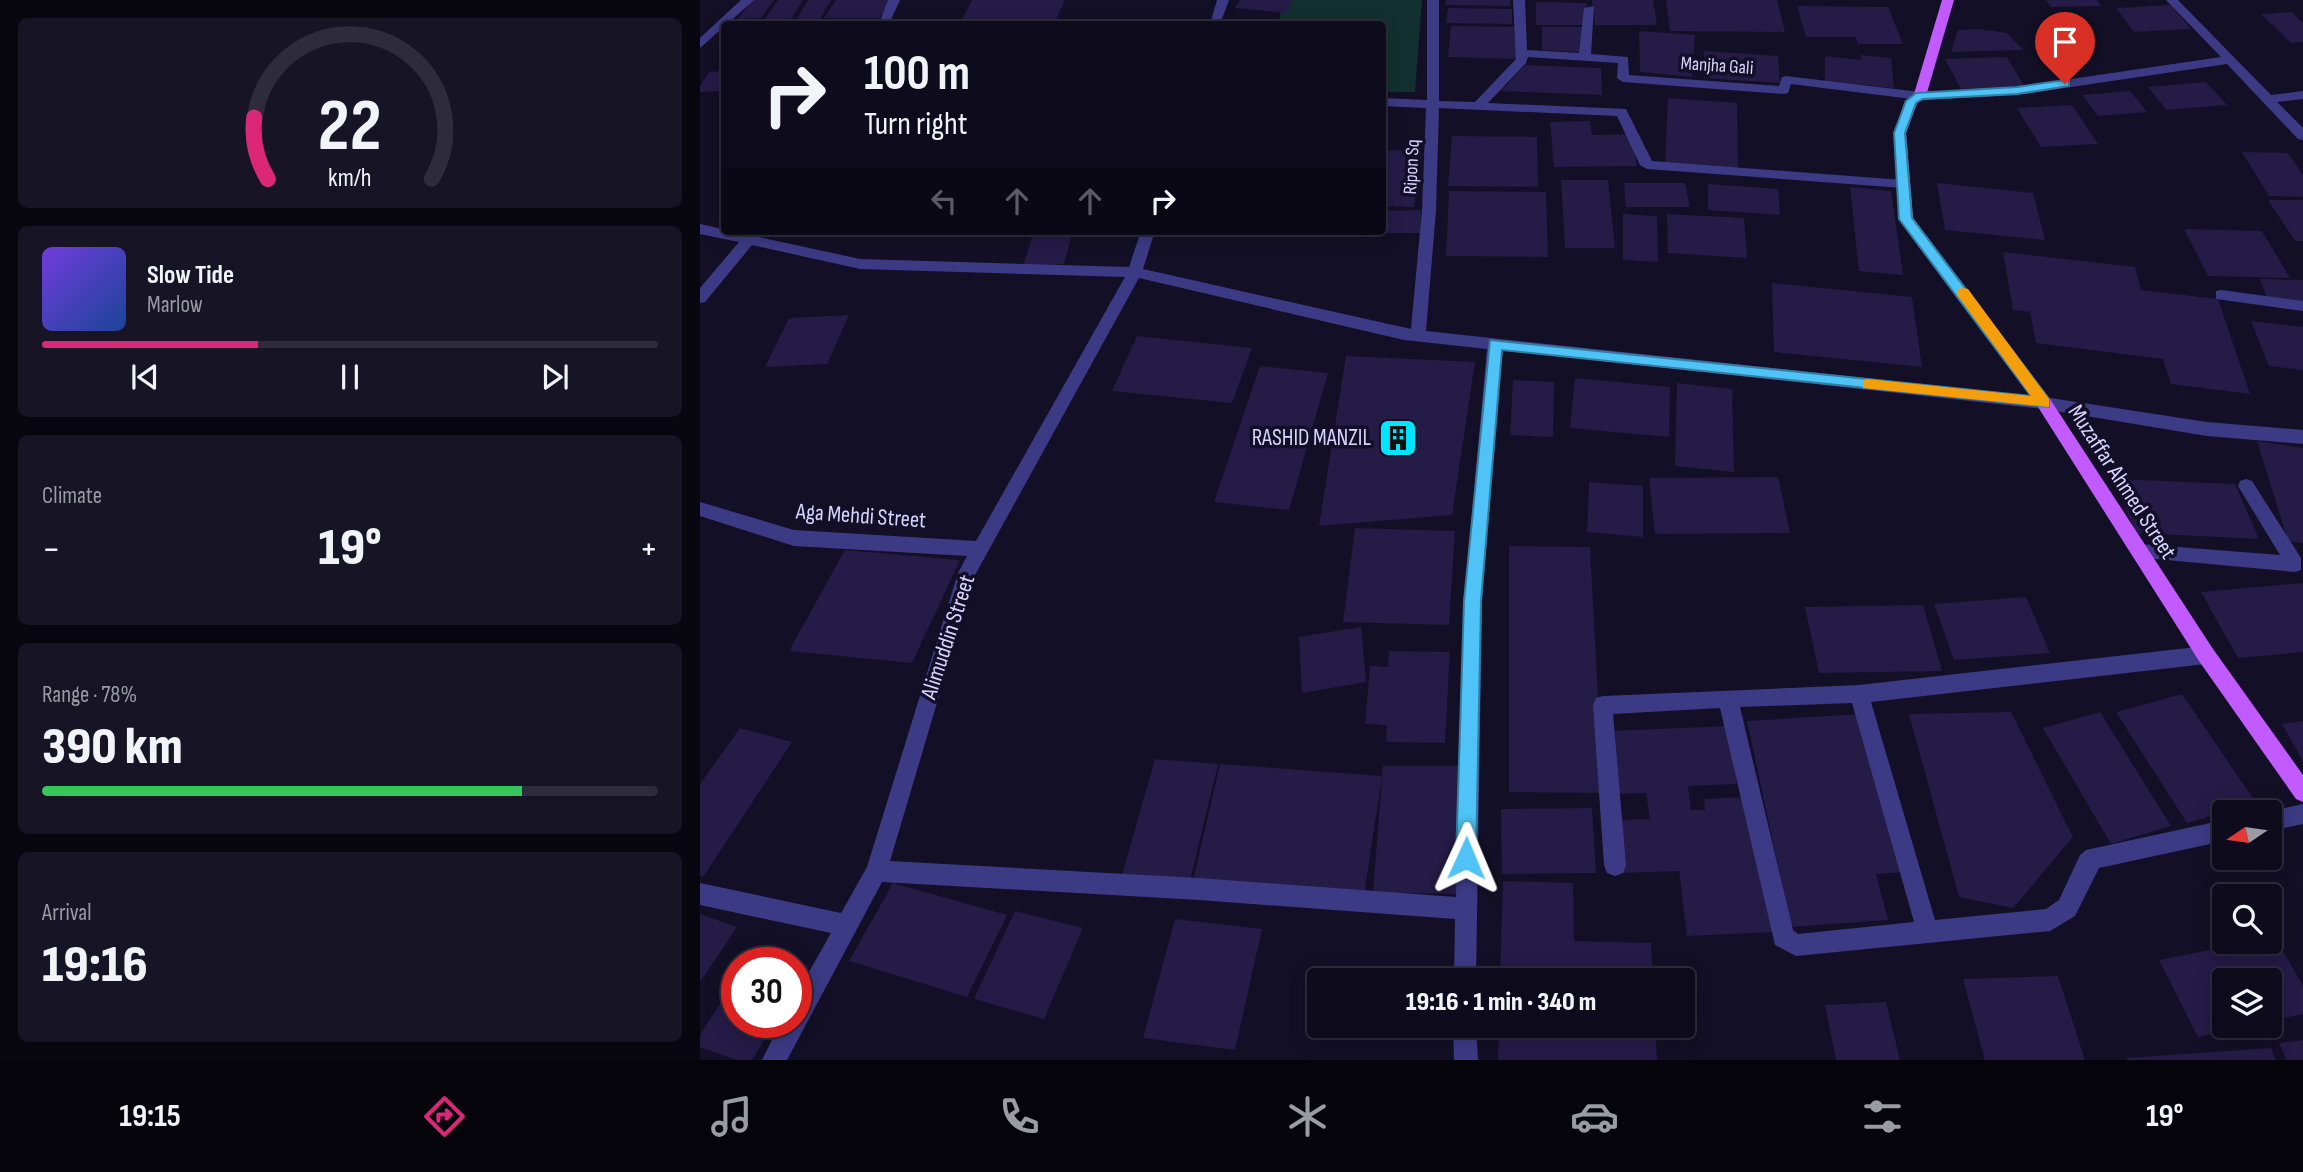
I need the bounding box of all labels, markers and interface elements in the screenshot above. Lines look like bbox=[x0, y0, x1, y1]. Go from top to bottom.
pin bbox=[2035, 12.0, 2095, 84]
icon: arrive bbox=[2046, 23, 2084, 61]
text: 100 m bbox=[864, 45, 970, 104]
icon: right bbox=[749, 49, 840, 140]
street label: Manjha Gali bbox=[1680, 52, 1754, 80]
text: 22 bbox=[318, 84, 382, 172]
text: Turn right bbox=[864, 105, 968, 144]
street label: Ripon Sq bbox=[1399, 139, 1425, 195]
text: km/h bbox=[328, 163, 372, 194]
icon: left bbox=[925, 182, 963, 220]
icon: ahead bbox=[998, 182, 1036, 220]
icon: ahead bbox=[1071, 182, 1109, 220]
icon: right bbox=[1144, 182, 1182, 220]
text: Slow Tide bbox=[147, 260, 234, 291]
text: Marlow bbox=[147, 291, 203, 319]
icon: previous bbox=[126, 358, 164, 396]
icon: pause bbox=[331, 358, 369, 396]
icon: next bbox=[536, 358, 574, 396]
street label: Muzaffar Ahmed Street bbox=[2062, 400, 2182, 564]
building icon: RASHID MANZIL bbox=[1377, 417, 1419, 459]
place label: RASHID MANZIL bbox=[1252, 424, 1371, 452]
text: Climate bbox=[42, 482, 102, 510]
street label: Aga Mehdi Street bbox=[794, 497, 927, 535]
text: 19° bbox=[318, 517, 382, 580]
text: − bbox=[42, 527, 61, 572]
text: + bbox=[639, 527, 658, 572]
street label: Alimuddin Street bbox=[914, 571, 981, 704]
text: Range · 78% bbox=[42, 681, 137, 709]
text: 390 km bbox=[42, 716, 183, 779]
north arrow bbox=[2212, 800, 2282, 870]
map controls bbox=[2212, 800, 2282, 1038]
position arrow bbox=[1429, 821, 1503, 895]
button: search bbox=[2212, 884, 2282, 954]
text: Arrival bbox=[42, 899, 91, 927]
text: 19:16 bbox=[42, 934, 148, 997]
speed limit sign: 30 bbox=[721, 947, 812, 1038]
button: layers bbox=[2212, 968, 2282, 1038]
text: 19:16 · 1 min · 340 m bbox=[1406, 987, 1596, 1018]
icon: directions bbox=[420, 1092, 469, 1141]
icon: music bbox=[707, 1092, 756, 1141]
icon: phone bbox=[995, 1092, 1044, 1141]
icon: climate bbox=[1283, 1092, 1332, 1141]
icon: car bbox=[1570, 1092, 1619, 1141]
icon: filters bbox=[1858, 1092, 1907, 1141]
text: 19:15 bbox=[119, 1097, 181, 1136]
text: 19° bbox=[2146, 1097, 2184, 1136]

